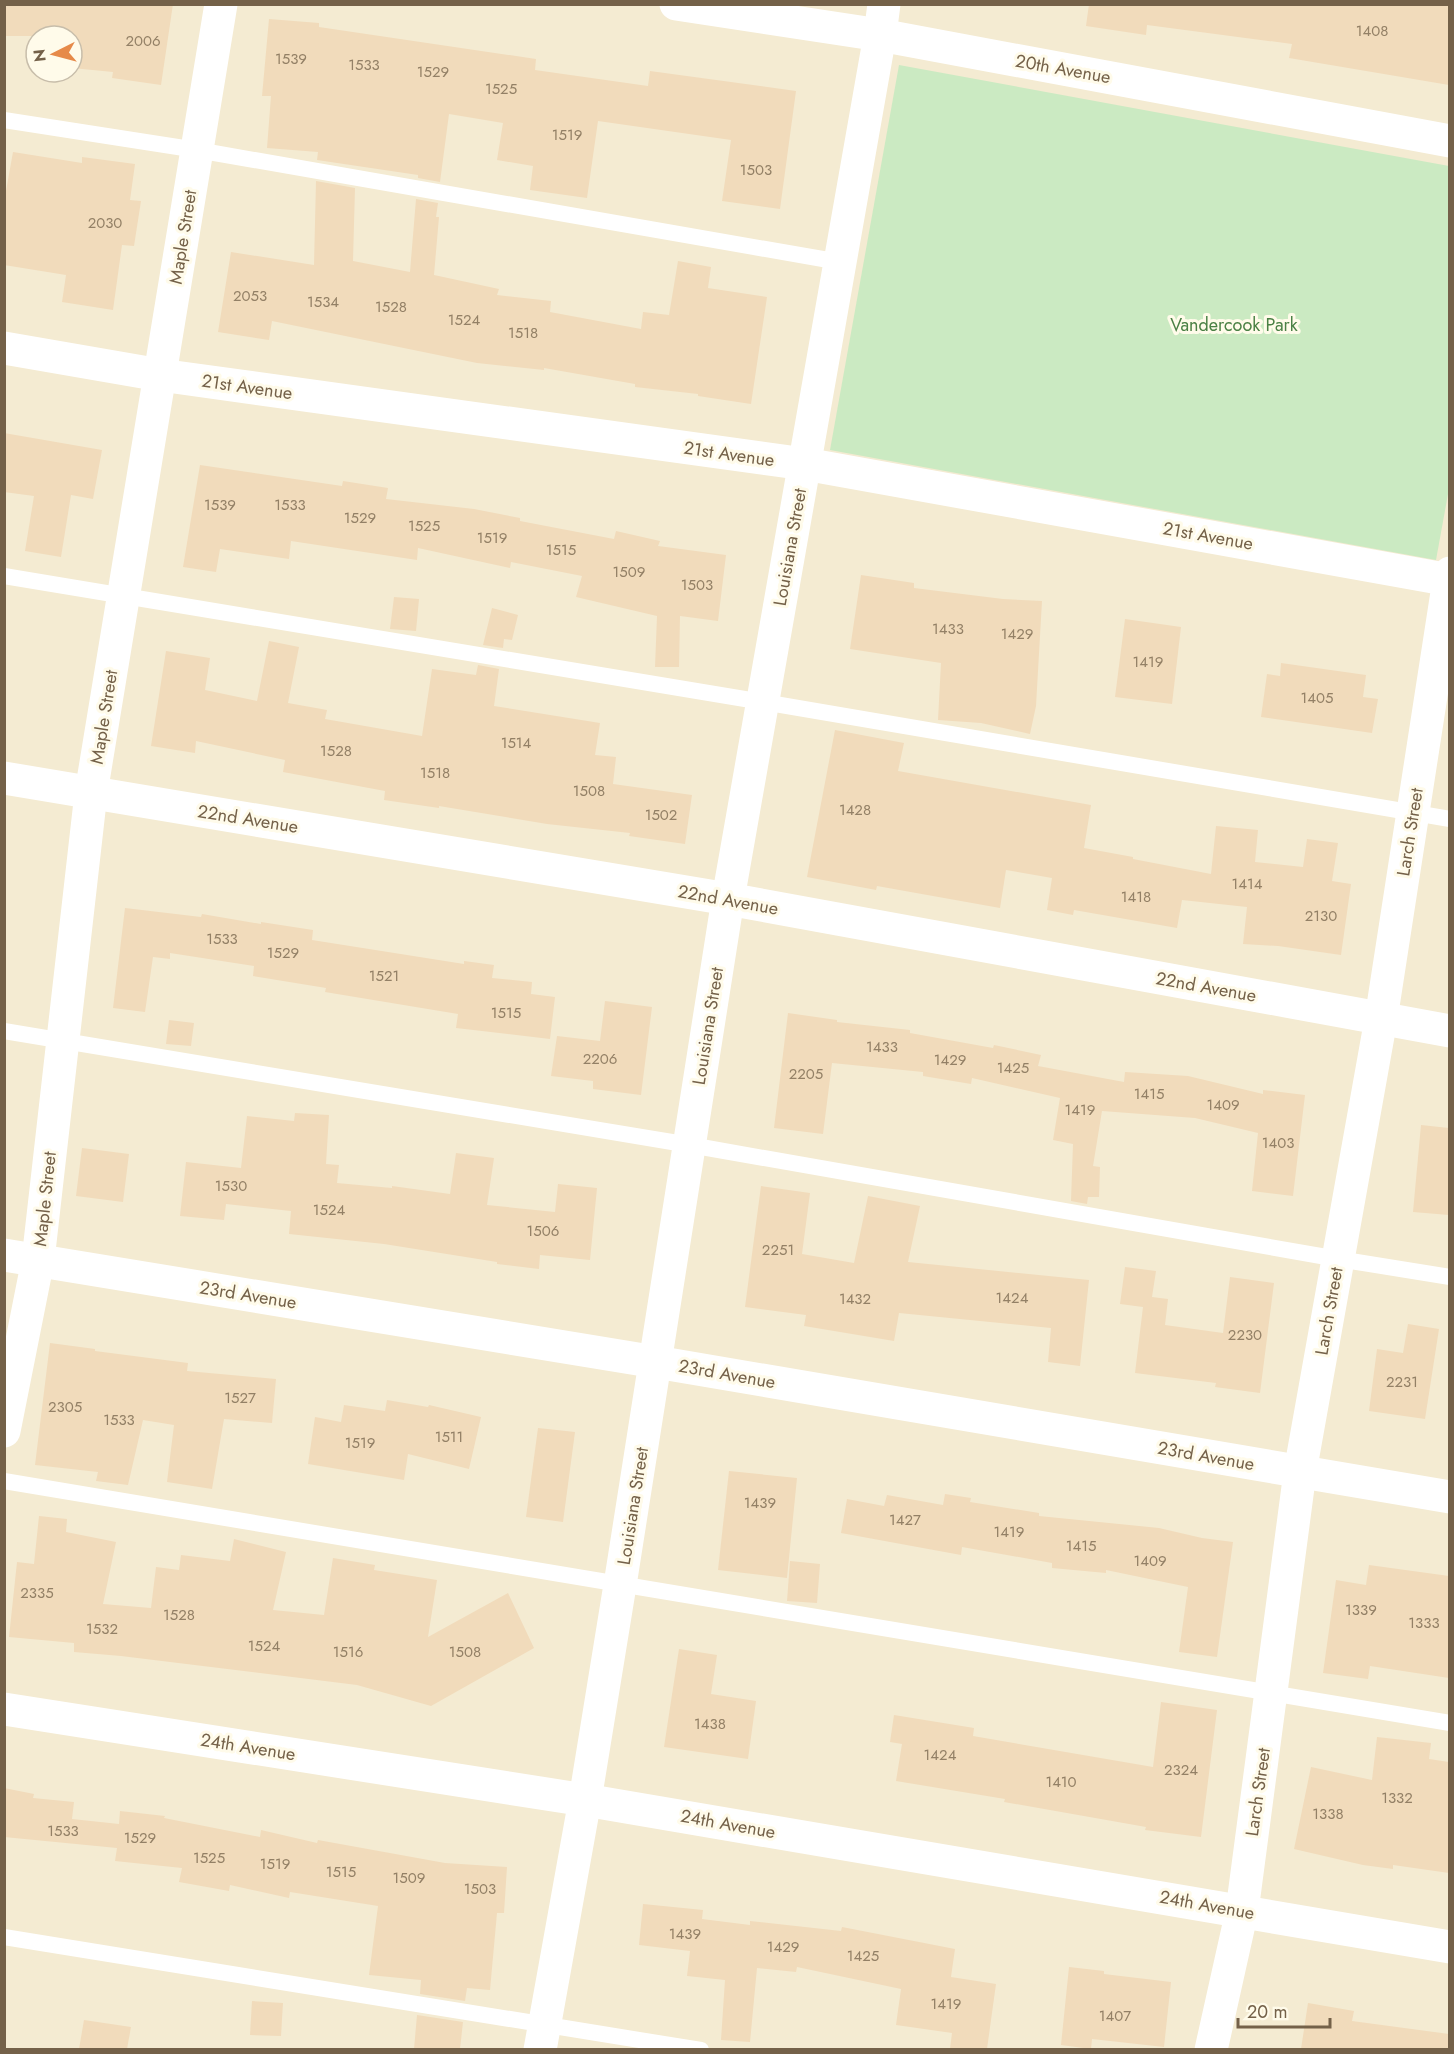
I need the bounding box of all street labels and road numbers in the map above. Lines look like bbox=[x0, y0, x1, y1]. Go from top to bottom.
street label: 20th Avenue bbox=[1013, 48, 1113, 90]
street label: Maple Street bbox=[163, 187, 203, 286]
street label: 21st Avenue bbox=[200, 368, 294, 406]
street label: 21st Avenue bbox=[682, 435, 776, 473]
street label: Louisiana Street bbox=[767, 485, 813, 608]
street label: 21st Avenue bbox=[1161, 515, 1255, 557]
street label: Maple Street bbox=[84, 667, 124, 766]
street label: Larch Street bbox=[1390, 785, 1430, 878]
street label: 22nd Avenue bbox=[196, 798, 300, 840]
street label: 22nd Avenue bbox=[676, 878, 780, 922]
street label: Louisiana Street bbox=[686, 964, 730, 1087]
street label: 22nd Avenue bbox=[1154, 965, 1258, 1009]
street label: Maple Street bbox=[27, 1150, 63, 1248]
street label: Larch Street bbox=[1308, 1264, 1350, 1357]
street label: 23rd Avenue bbox=[198, 1274, 298, 1316]
street label: 23rd Avenue bbox=[676, 1353, 778, 1395]
street label: 23rd Avenue bbox=[1155, 1435, 1257, 1477]
street label: Louisiana Street bbox=[611, 1444, 655, 1567]
street label: 24th Avenue bbox=[199, 1727, 297, 1767]
street label: Larch Street bbox=[1239, 1745, 1277, 1838]
street label: 24th Avenue bbox=[678, 1803, 778, 1845]
street label: 24th Avenue bbox=[1157, 1884, 1257, 1926]

